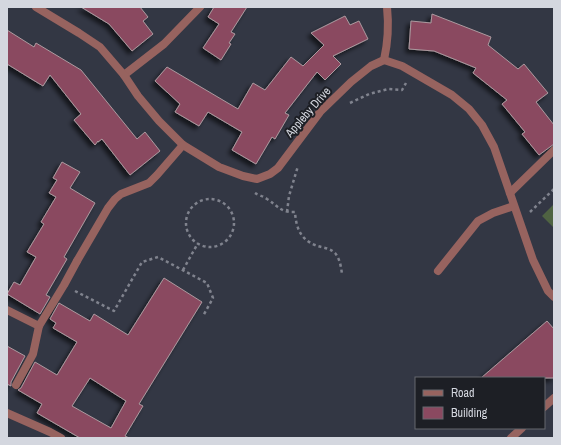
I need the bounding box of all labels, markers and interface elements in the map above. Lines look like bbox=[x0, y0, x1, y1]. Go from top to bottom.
street label: Appleby Drive bbox=[281, 83, 334, 141]
legend bbox=[415, 377, 545, 429]
text: Road bbox=[451, 385, 475, 401]
text: Building bbox=[451, 405, 488, 421]

